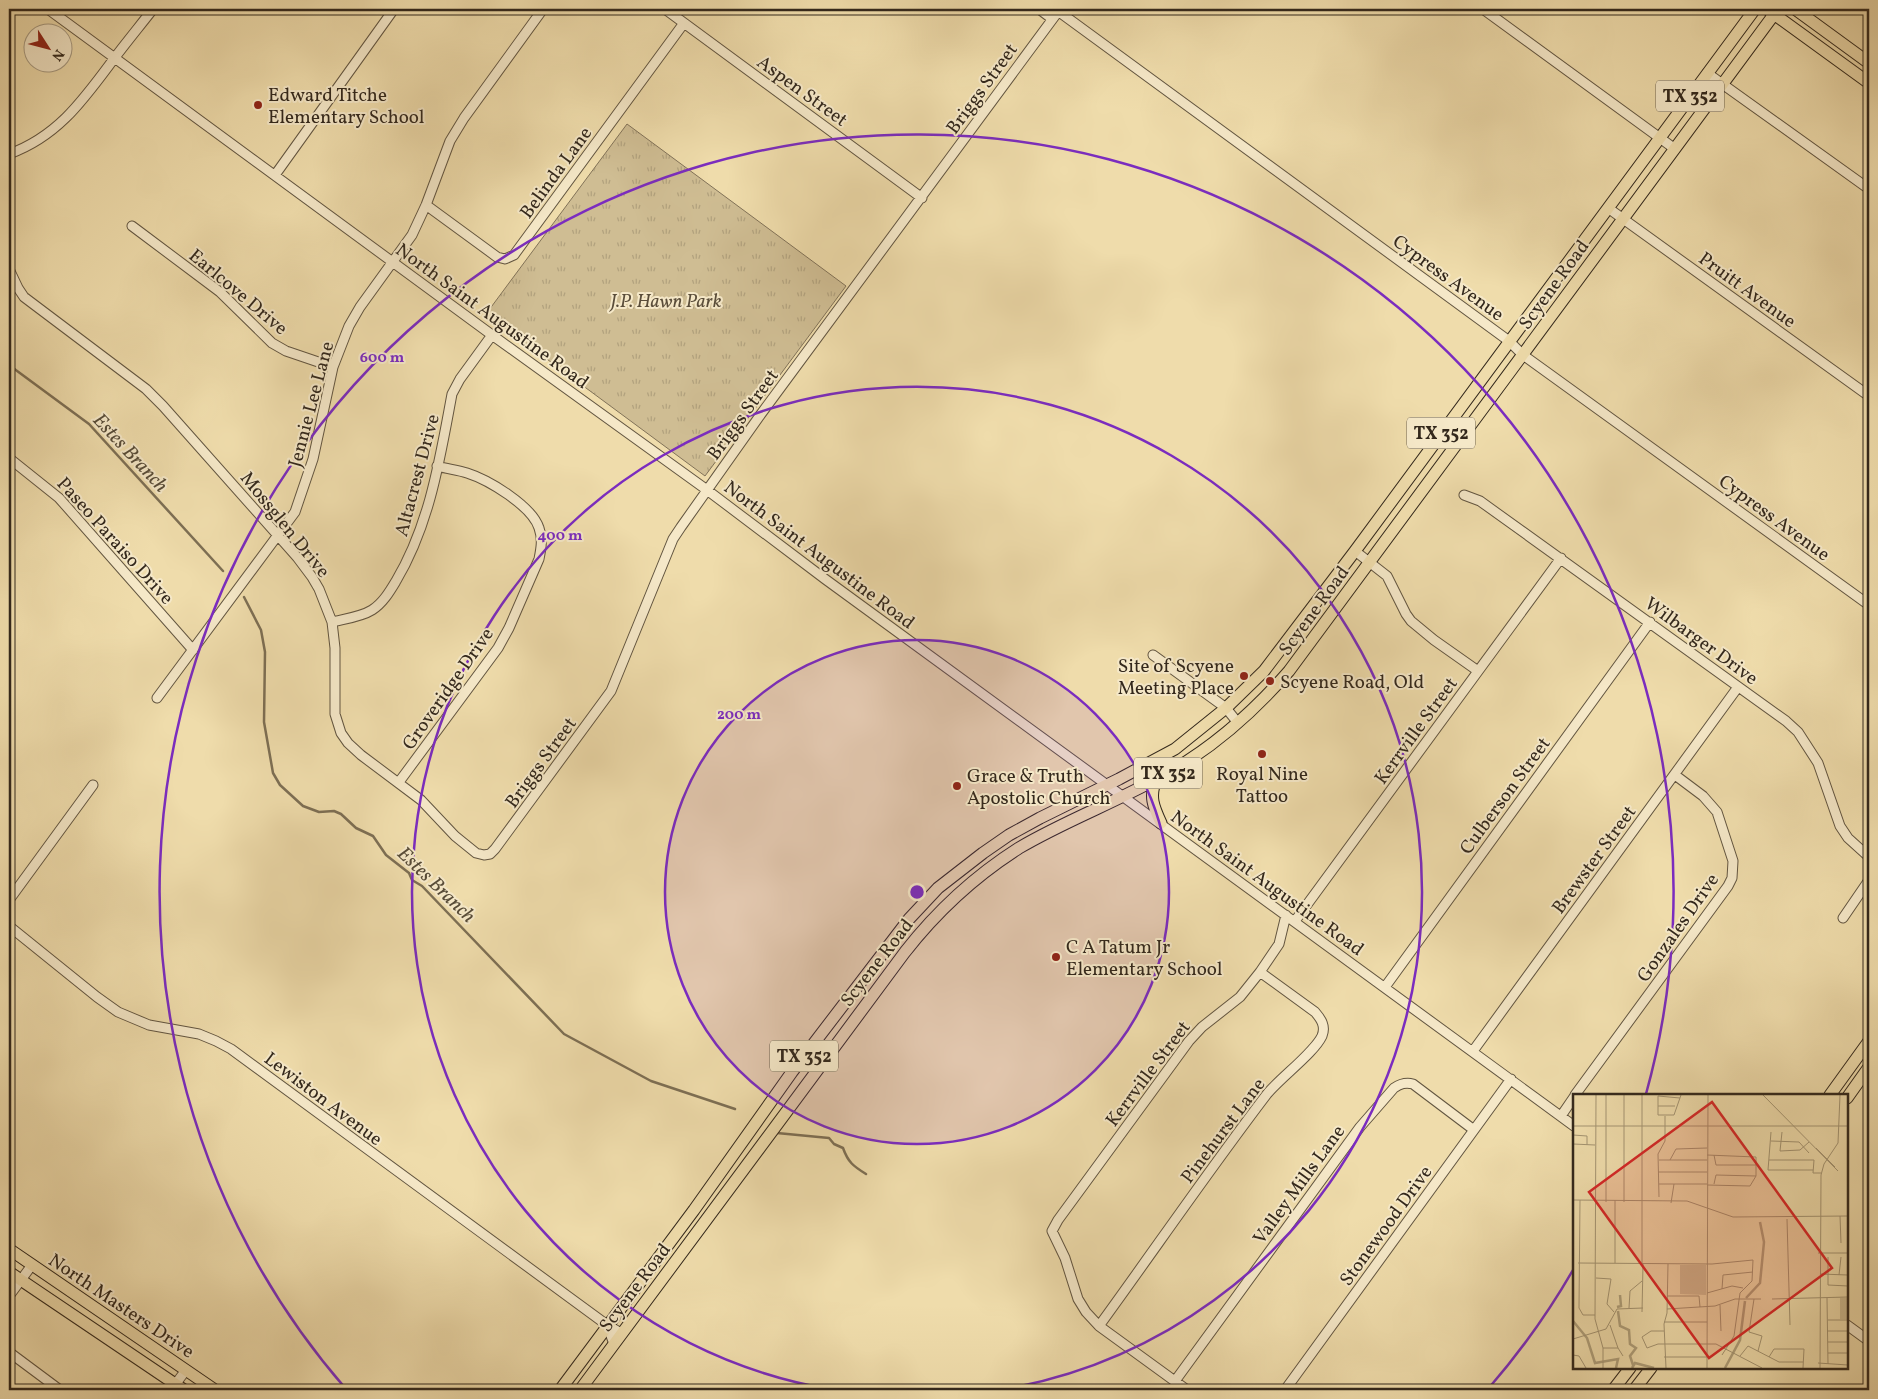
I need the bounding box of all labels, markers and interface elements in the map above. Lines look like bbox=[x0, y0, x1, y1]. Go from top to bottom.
north arrow bbox=[22, 22, 72, 72]
street label: Briggs Street bbox=[941, 38, 1025, 140]
text: N bbox=[47, 45, 68, 64]
street label: Aspen Street bbox=[751, 50, 853, 134]
road number: TX 352 bbox=[1656, 80, 1724, 112]
place label: Edward Titche Elementary School bbox=[268, 83, 425, 131]
marker: Edward Titche Elementary School bbox=[252, 99, 264, 111]
street label: Belinda Lane bbox=[514, 122, 599, 225]
street label: Cypress Avenue bbox=[1387, 229, 1509, 328]
street label: Scyene Road bbox=[1513, 235, 1596, 335]
street label: North Saint Augustine Road bbox=[390, 238, 594, 396]
street label: Earlcove Drive bbox=[183, 243, 293, 342]
street label: Pruitt Avenue bbox=[1693, 246, 1801, 335]
park label: J.P. Hawn Park bbox=[608, 289, 722, 315]
street label: Jennie Lee Lane bbox=[283, 339, 341, 470]
text: 600 m bbox=[360, 348, 405, 369]
street label: Briggs Street bbox=[702, 364, 786, 466]
water label: Estes Branch bbox=[85, 407, 174, 499]
street label: Altacrest Drive bbox=[389, 411, 447, 540]
road number: TX 352 bbox=[1407, 418, 1475, 448]
street label: Mossglen Drive bbox=[234, 467, 335, 584]
street label: Cypress Avenue bbox=[1713, 469, 1835, 568]
street label: Paseo Paraiso Drive bbox=[50, 472, 179, 611]
street label: North Saint Augustine Road bbox=[718, 475, 920, 636]
text: 400 m bbox=[538, 526, 583, 547]
street label: Scyene Road bbox=[1273, 561, 1356, 661]
street label: Wilbarger Drive bbox=[1639, 592, 1763, 692]
street label: Groveridge Drive bbox=[397, 623, 501, 756]
place label: Site of Scyene Meeting Place bbox=[1118, 654, 1234, 702]
marker: Site of Scyene Meeting Place bbox=[1238, 670, 1250, 682]
place label: Scyene Road, Old bbox=[1280, 670, 1424, 696]
street label: Kerrville Street bbox=[1369, 672, 1465, 790]
marker: Scyene Road, Old bbox=[1264, 675, 1276, 687]
text: 200 m bbox=[717, 705, 761, 726]
street label: Briggs Street bbox=[500, 712, 584, 814]
street label: Culberson Street bbox=[1454, 732, 1557, 860]
marker: Royal Nine Tattoo bbox=[1256, 748, 1268, 760]
road number: TX 352 bbox=[1134, 758, 1202, 788]
place label: Royal Nine Tattoo bbox=[1216, 762, 1308, 810]
place label: Grace & Truth Apostolic Church bbox=[967, 764, 1111, 812]
marker: Grace & Truth Apostolic Church bbox=[951, 780, 963, 792]
street label: Brewster Street bbox=[1546, 800, 1643, 920]
street label: North Saint Augustine Road bbox=[1165, 805, 1369, 963]
water label: Estes Branch bbox=[390, 841, 481, 930]
street label: Gonzales Drive bbox=[1631, 869, 1726, 988]
centre of rings bbox=[908, 883, 926, 901]
street label: Scyene Road bbox=[835, 914, 920, 1013]
place label: C A Tatum Jr Elementary School bbox=[1066, 935, 1223, 983]
marker: C A Tatum Jr Elementary School bbox=[1050, 951, 1062, 963]
street label: Kerrville Street bbox=[1100, 1015, 1197, 1133]
road number: TX 352 bbox=[770, 1040, 838, 1072]
street label: Lewiston Avenue bbox=[258, 1047, 387, 1153]
street label: Pinehurst Lane bbox=[1175, 1073, 1272, 1189]
inset map bbox=[1573, 1094, 1848, 1369]
street label: Valley Mills Lane bbox=[1247, 1120, 1352, 1250]
street label: Stonewood Drive bbox=[1334, 1161, 1439, 1292]
street label: Scyene Road bbox=[594, 1238, 678, 1338]
street label: North Masters Drive bbox=[43, 1248, 199, 1365]

